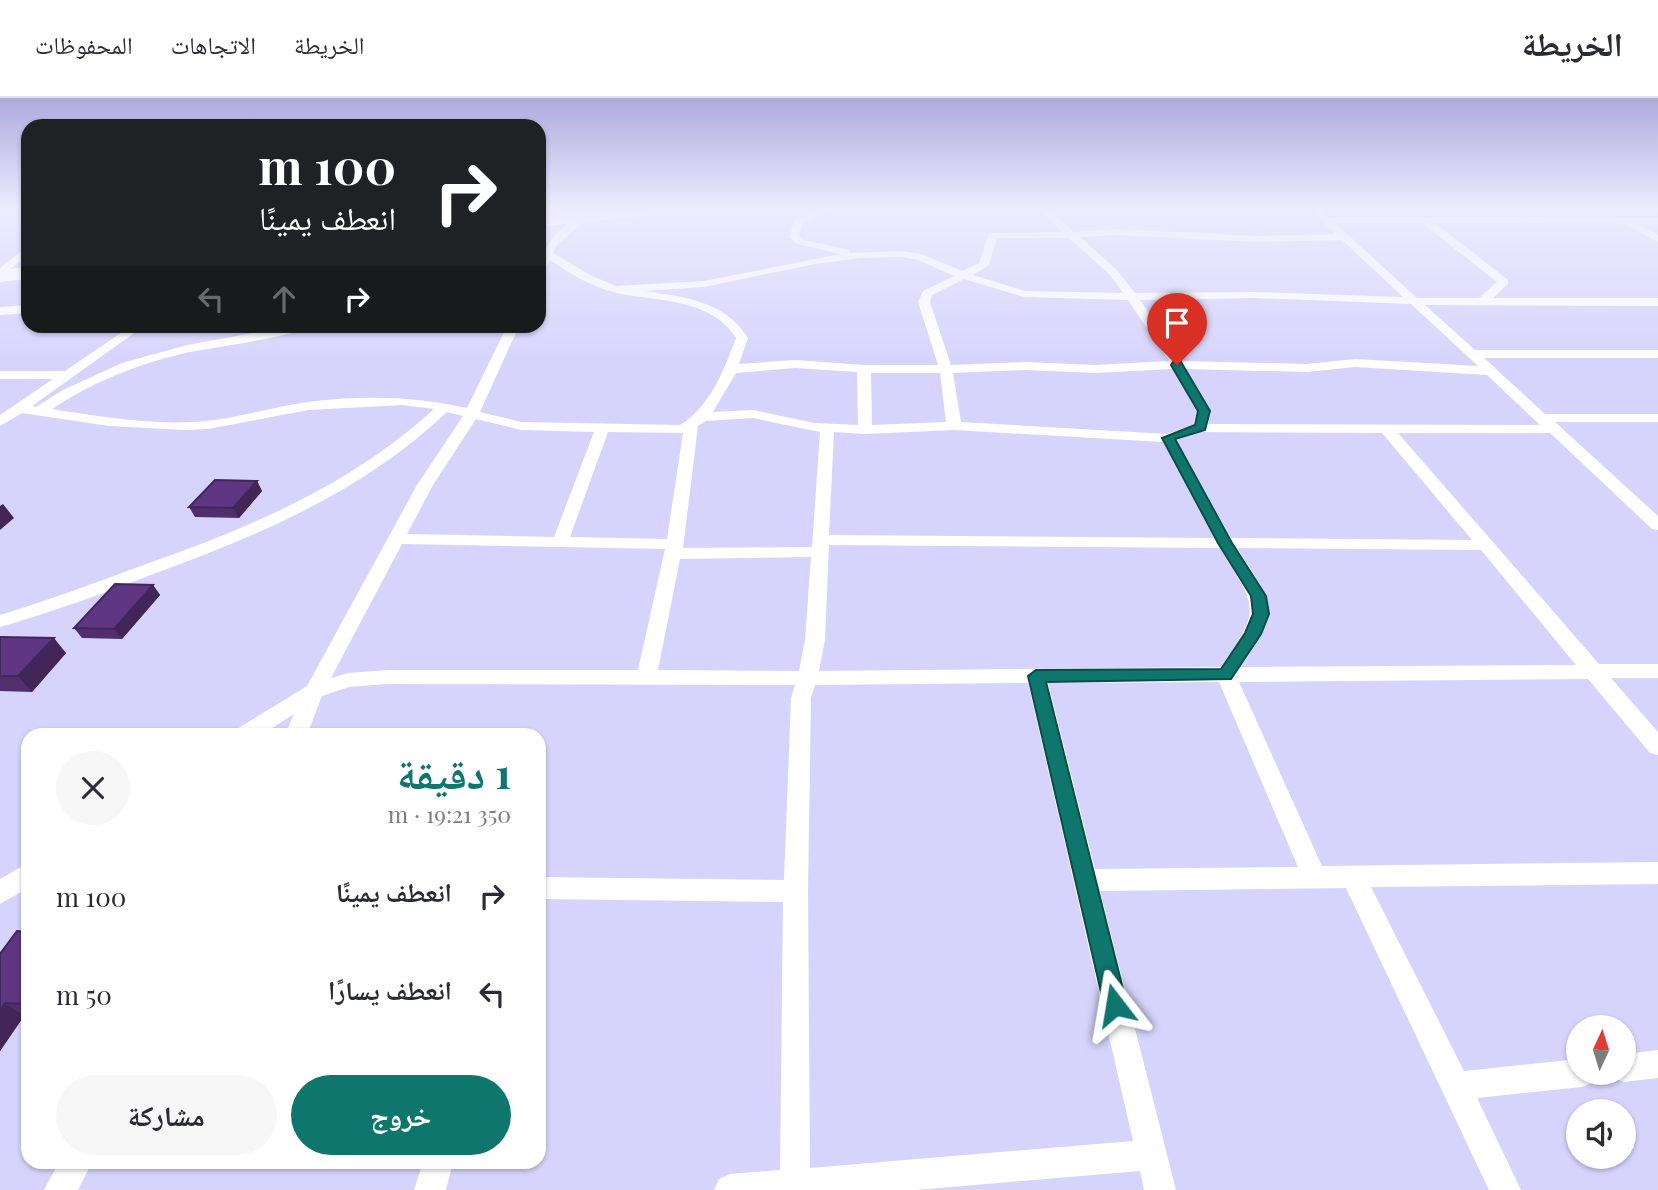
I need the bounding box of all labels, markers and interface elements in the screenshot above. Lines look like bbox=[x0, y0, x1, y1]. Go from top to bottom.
text: الخريطة bbox=[1522, 20, 1623, 64]
text: المحفوظات bbox=[35, 28, 133, 60]
text: الاتجاهات bbox=[171, 28, 256, 60]
text: الخريطة bbox=[294, 28, 365, 60]
text: 100 m bbox=[258, 132, 396, 197]
icon: right bbox=[420, 147, 511, 238]
text: انعطف يمينًا bbox=[259, 195, 396, 238]
icon: left bbox=[192, 280, 230, 318]
icon: ahead bbox=[265, 280, 303, 318]
icon: right bbox=[338, 280, 376, 318]
pin bbox=[1147, 293, 1207, 365]
icon: arrive bbox=[1158, 304, 1196, 342]
text: 1 دقيقة bbox=[397, 744, 511, 800]
button: close bbox=[56, 751, 130, 825]
text: 350 m · 19:21 bbox=[388, 798, 511, 829]
text: انعطف يمينًا bbox=[336, 874, 452, 909]
icon: right bbox=[473, 877, 511, 915]
text: 100 m bbox=[56, 879, 126, 914]
position arrow bbox=[1078, 968, 1152, 1042]
text: انعطف يسارًا bbox=[328, 972, 452, 1007]
icon: left bbox=[473, 975, 511, 1013]
text: 50 m bbox=[56, 977, 112, 1012]
north arrow bbox=[1566, 1015, 1636, 1085]
map controls bbox=[1566, 1015, 1636, 1169]
button: مشاركة bbox=[56, 1075, 277, 1155]
button: خروج bbox=[291, 1075, 511, 1155]
button: sound bbox=[1566, 1099, 1636, 1169]

